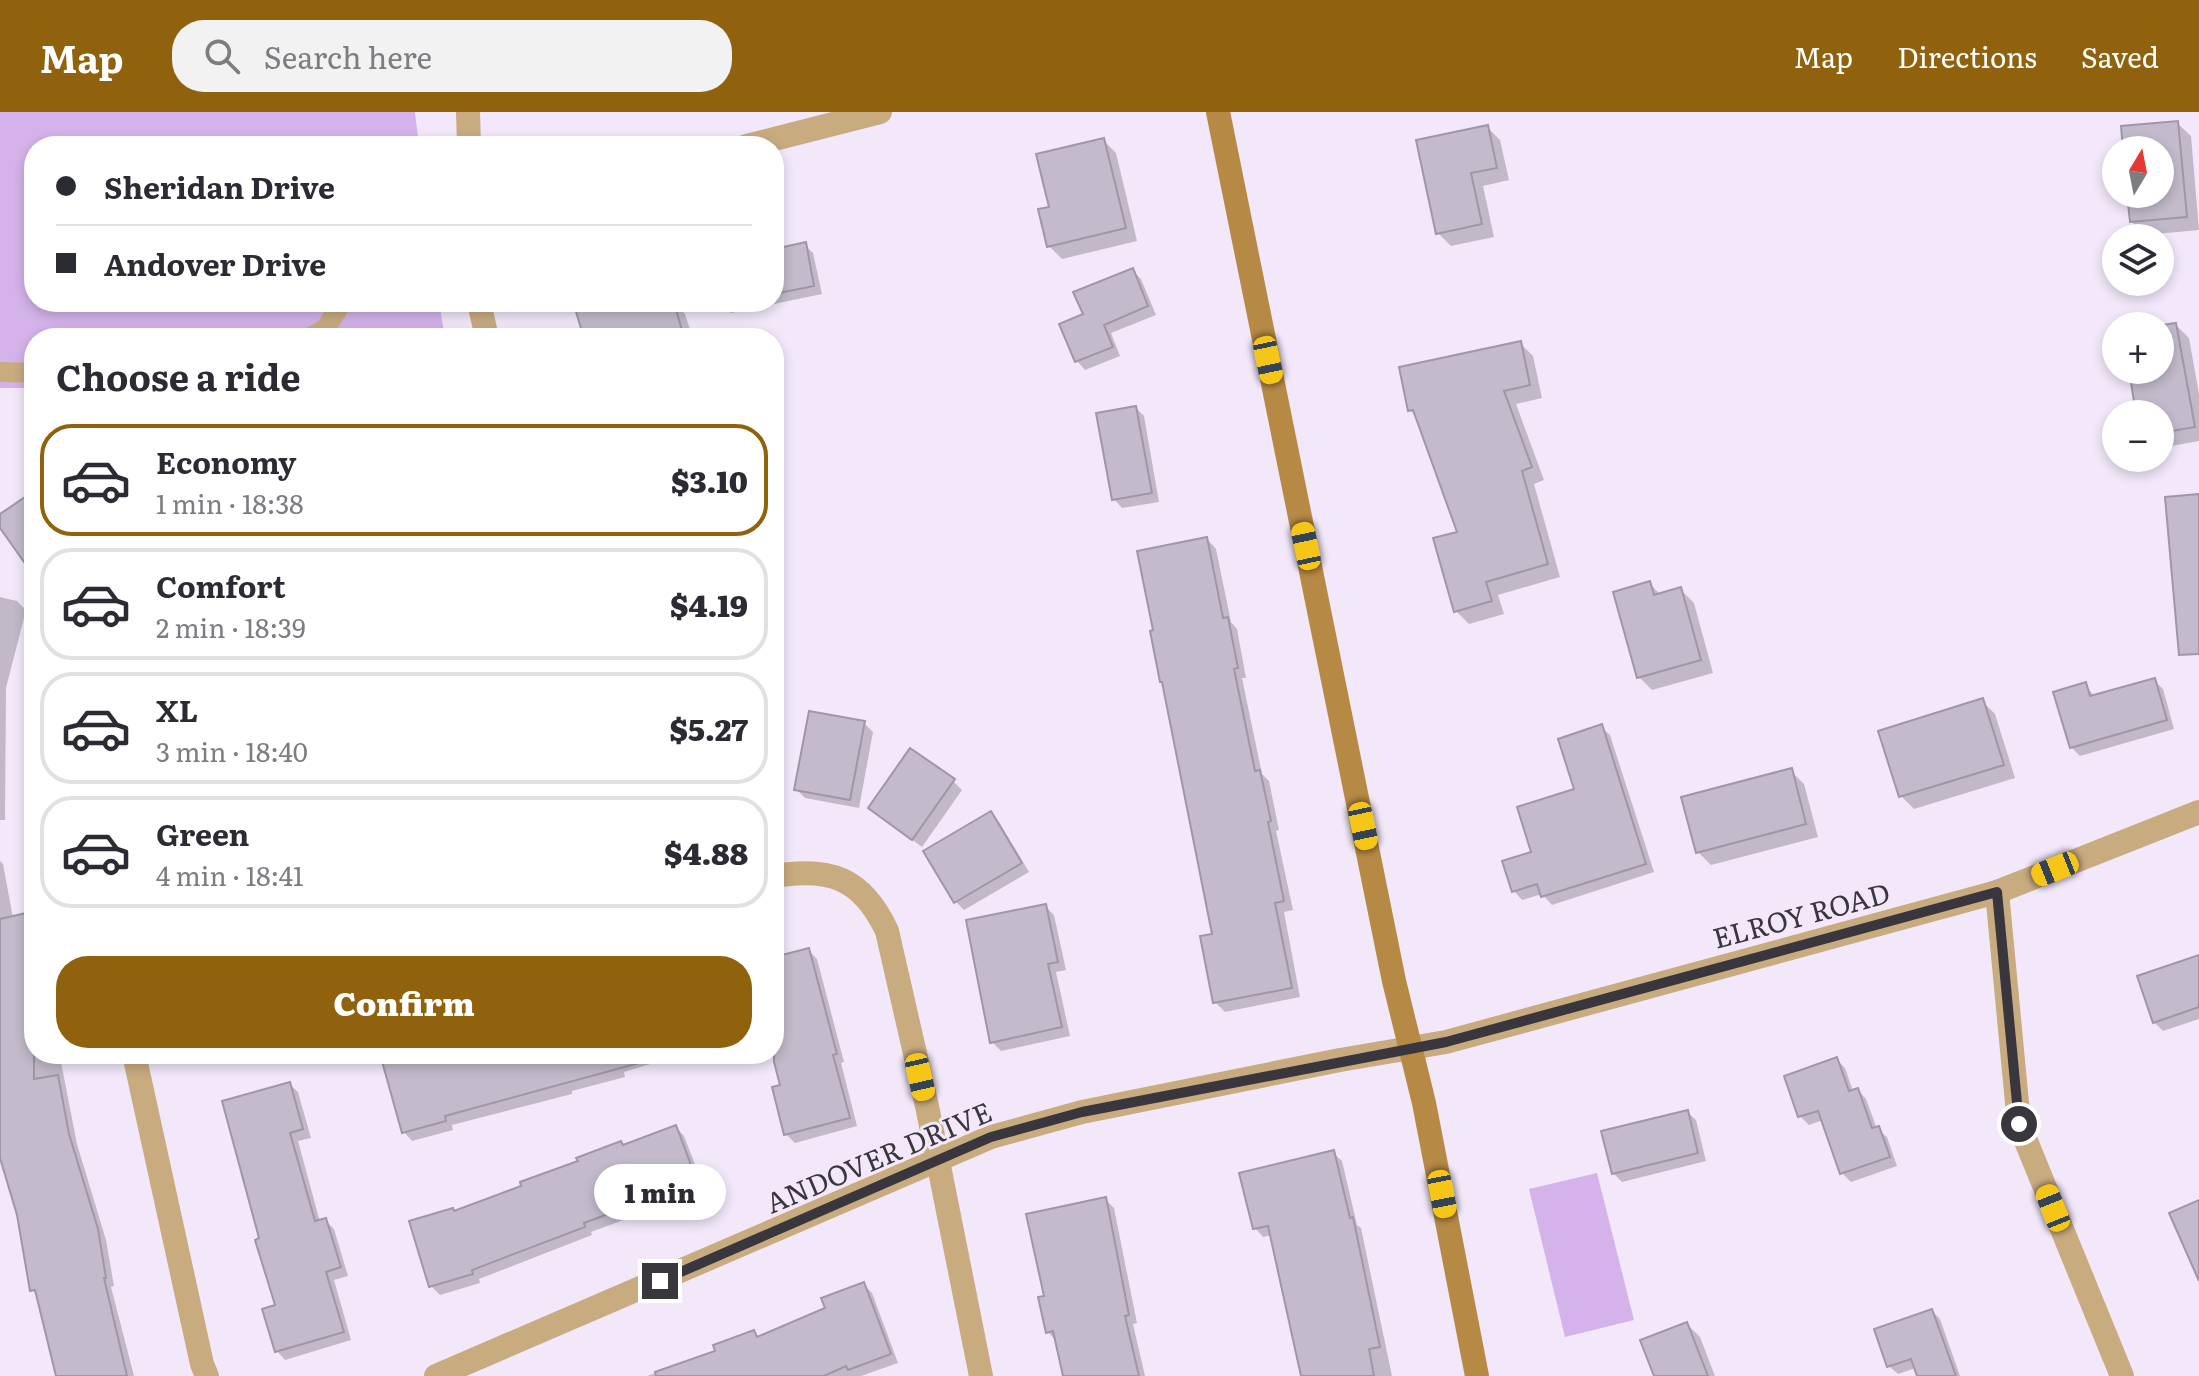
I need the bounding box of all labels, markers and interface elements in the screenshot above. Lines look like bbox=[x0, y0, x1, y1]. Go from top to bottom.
search box bbox=[172, 20, 732, 92]
text: Map bbox=[40, 28, 124, 85]
icon: search bbox=[200, 34, 244, 78]
text: Search here bbox=[264, 34, 432, 78]
text: Map bbox=[1794, 35, 1853, 77]
text: Directions bbox=[1897, 35, 2037, 77]
text: Saved bbox=[2081, 35, 2159, 77]
north arrow bbox=[2102, 136, 2174, 208]
map controls bbox=[2102, 136, 2174, 472]
text: Sheridan Drive bbox=[104, 164, 335, 208]
button: layers bbox=[2102, 224, 2174, 296]
text: Andover Drive bbox=[104, 241, 326, 285]
button: + bbox=[2102, 312, 2174, 384]
car bbox=[1251, 334, 1285, 386]
text: Choose a ride bbox=[56, 349, 301, 402]
button: − bbox=[2102, 400, 2174, 472]
text: Economy bbox=[156, 439, 296, 483]
icon: car bbox=[60, 444, 132, 516]
text: $3.10 bbox=[671, 458, 748, 502]
text: 1 min · 18:38 bbox=[156, 483, 304, 522]
car bbox=[1289, 520, 1323, 572]
text: Comfort bbox=[156, 563, 286, 607]
icon: car bbox=[60, 568, 132, 640]
text: $4.19 bbox=[670, 582, 748, 626]
text: 2 min · 18:39 bbox=[156, 607, 306, 646]
text: XL bbox=[156, 687, 198, 731]
icon: car bbox=[60, 692, 132, 764]
text: $5.27 bbox=[670, 706, 748, 750]
text: 3 min · 18:40 bbox=[156, 731, 308, 770]
car bbox=[1346, 800, 1380, 852]
text: Green bbox=[156, 811, 249, 855]
icon: car bbox=[60, 816, 132, 888]
text: $4.88 bbox=[664, 830, 748, 874]
car bbox=[2028, 849, 2082, 889]
text: 4 min · 18:41 bbox=[156, 855, 304, 894]
street label: ELROY ROAD bbox=[1708, 870, 1894, 958]
button: Confirm bbox=[56, 956, 752, 1048]
car bbox=[903, 1051, 937, 1103]
street label: ANDOVER DRIVE bbox=[758, 1089, 998, 1223]
route start bbox=[2001, 1106, 2037, 1142]
callout: 1 min bbox=[594, 1165, 726, 1221]
car bbox=[1426, 1168, 1458, 1220]
text: 1 min bbox=[625, 1172, 695, 1211]
car bbox=[2033, 1181, 2073, 1235]
route end bbox=[642, 1263, 678, 1299]

